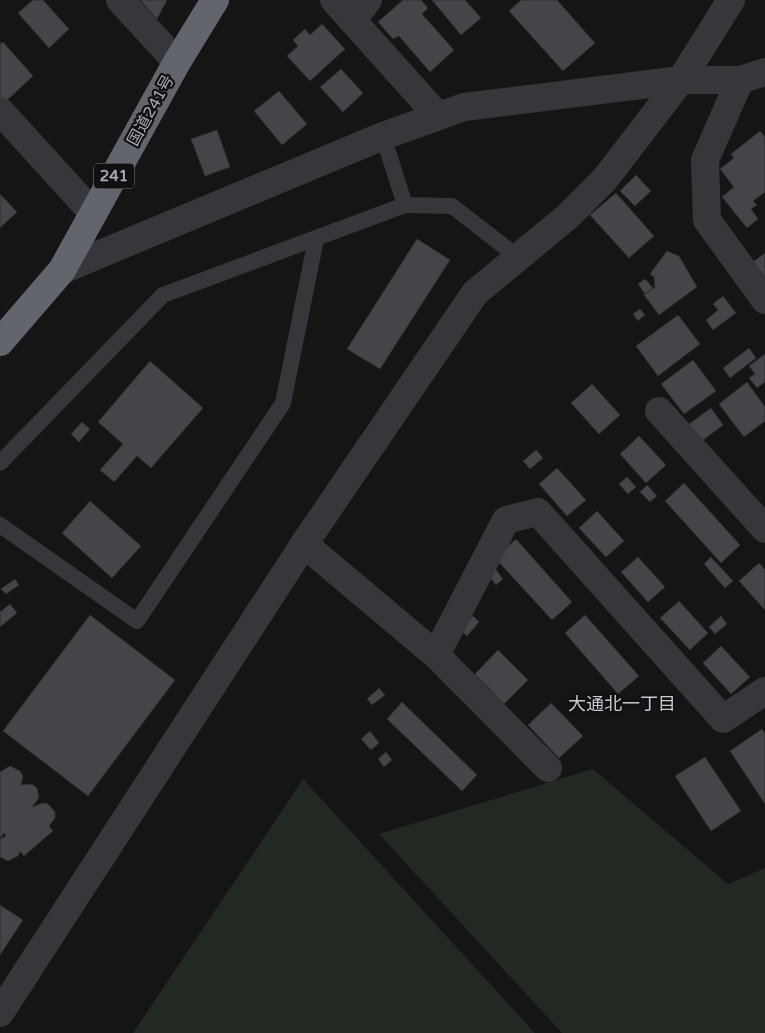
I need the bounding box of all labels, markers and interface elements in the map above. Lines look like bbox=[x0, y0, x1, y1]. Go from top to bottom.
street label: 国道241号 bbox=[123, 71, 179, 150]
road number: 241 bbox=[94, 164, 134, 188]
district label: 大通北一丁目 bbox=[568, 693, 676, 715]

